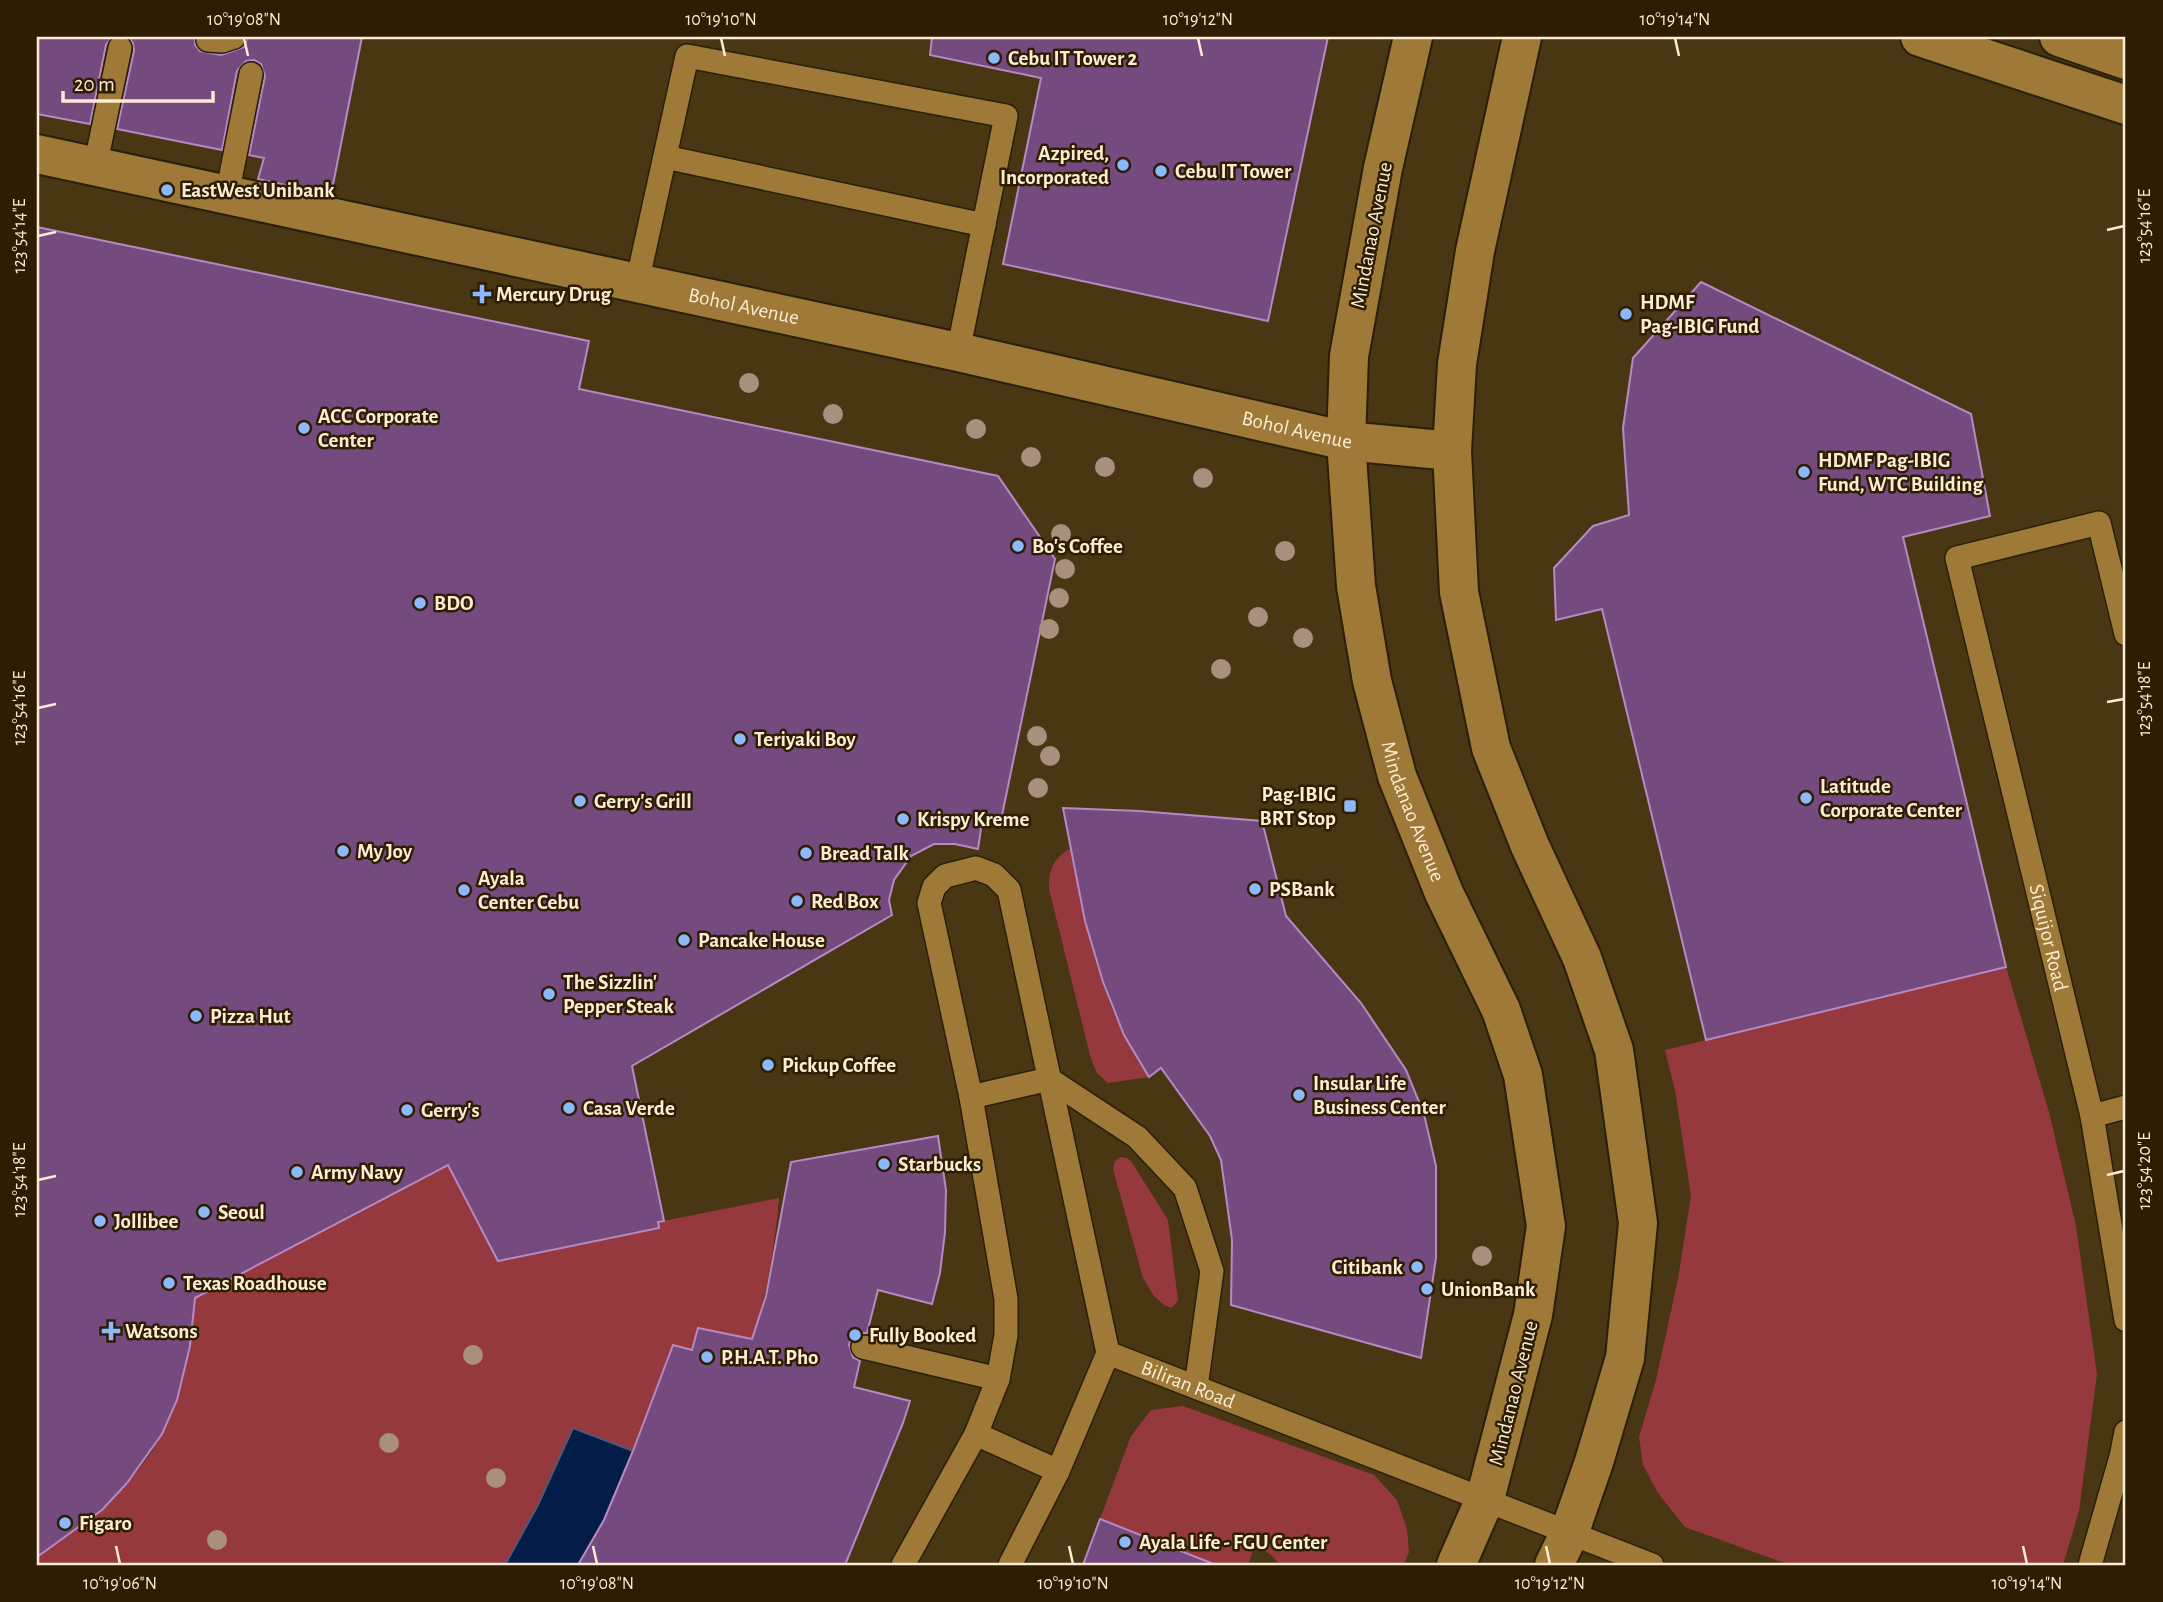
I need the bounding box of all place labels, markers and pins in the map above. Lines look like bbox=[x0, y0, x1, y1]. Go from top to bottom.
place label: Cebu IT Tower 2 bbox=[1008, 48, 1137, 69]
marker: Cebu IT Tower 2 bbox=[986, 50, 1002, 66]
place label: Azpired, Incorporated bbox=[1000, 143, 1109, 188]
marker: Azpired, Incorporated bbox=[1115, 157, 1131, 173]
place label: Cebu IT Tower bbox=[1175, 161, 1292, 182]
marker: Cebu IT Tower bbox=[1153, 163, 1169, 179]
place label: EastWest Unibank bbox=[181, 180, 335, 201]
marker: EastWest Unibank bbox=[159, 182, 175, 198]
place label: Mercury Drug bbox=[496, 284, 612, 305]
marker: Mercury Drug bbox=[474, 286, 490, 302]
place label: HDMF Pag-IBIG Fund bbox=[1640, 292, 1759, 337]
marker: HDMF Pag-IBIG Fund bbox=[1618, 306, 1634, 322]
place label: ACC Corporate Center bbox=[318, 406, 438, 451]
marker: ACC Corporate Center bbox=[296, 420, 312, 436]
place label: HDMF Pag-IBIG Fund, WTC Building bbox=[1818, 450, 1983, 495]
marker: HDMF Pag-IBIG Fund, WTC Building bbox=[1796, 464, 1812, 480]
place label: Bo's Coffee bbox=[1032, 536, 1123, 557]
marker: Bo's Coffee bbox=[1010, 538, 1026, 554]
place label: BDO bbox=[434, 593, 473, 614]
marker: BDO bbox=[412, 595, 428, 611]
place label: Teriyaki Boy bbox=[754, 729, 856, 750]
marker: Teriyaki Boy bbox=[732, 731, 748, 747]
place label: Latitude Corporate Center bbox=[1820, 776, 1963, 821]
place label: Pag-IBIG BRT Stop bbox=[1260, 784, 1336, 829]
marker: Latitude Corporate Center bbox=[1798, 790, 1814, 806]
place label: Gerry's Grill bbox=[594, 791, 692, 812]
marker: Gerry's Grill bbox=[572, 793, 588, 809]
marker: Pag-IBIG BRT Stop bbox=[1342, 798, 1358, 814]
place label: Krispy Kreme bbox=[917, 809, 1029, 830]
marker: Krispy Kreme bbox=[895, 811, 911, 827]
place label: My Joy bbox=[357, 841, 413, 862]
marker: My Joy bbox=[335, 843, 351, 859]
place label: Bread Talk bbox=[820, 843, 909, 864]
marker: Bread Talk bbox=[798, 845, 814, 861]
place label: Ayala Center Cebu bbox=[478, 868, 579, 913]
place label: PSBank bbox=[1269, 879, 1335, 900]
marker: PSBank bbox=[1247, 881, 1263, 897]
marker: Ayala Center Cebu bbox=[456, 882, 472, 898]
place label: Red Box bbox=[811, 891, 879, 912]
marker: Red Box bbox=[789, 893, 805, 909]
place label: Pancake House bbox=[698, 930, 825, 951]
marker: Pancake House bbox=[676, 932, 692, 948]
place label: The Sizzlin' Pepper Steak bbox=[563, 972, 674, 1017]
marker: The Sizzlin' Pepper Steak bbox=[541, 986, 557, 1002]
place label: Pizza Hut bbox=[210, 1006, 291, 1027]
marker: Pizza Hut bbox=[188, 1008, 204, 1024]
place label: Pickup Coffee bbox=[782, 1055, 896, 1076]
marker: Pickup Coffee bbox=[760, 1057, 776, 1073]
place label: Insular Life Business Center bbox=[1313, 1073, 1446, 1118]
marker: Insular Life Business Center bbox=[1291, 1087, 1307, 1103]
place label: Casa Verde bbox=[583, 1098, 675, 1119]
place label: Gerry's bbox=[421, 1100, 480, 1121]
marker: Casa Verde bbox=[561, 1100, 577, 1116]
marker: Gerry's bbox=[399, 1102, 415, 1118]
place label: Starbucks bbox=[898, 1154, 981, 1175]
marker: Starbucks bbox=[876, 1156, 892, 1172]
place label: Army Navy bbox=[311, 1162, 404, 1183]
marker: Army Navy bbox=[289, 1164, 305, 1180]
place label: Seoul bbox=[218, 1202, 265, 1223]
marker: Seoul bbox=[196, 1204, 212, 1220]
place label: Jollibee bbox=[114, 1211, 178, 1232]
marker: Jollibee bbox=[92, 1213, 108, 1229]
place label: Citibank bbox=[1332, 1257, 1404, 1278]
marker: Citibank bbox=[1409, 1259, 1425, 1275]
place label: Texas Roadhouse bbox=[183, 1273, 327, 1294]
marker: Texas Roadhouse bbox=[161, 1275, 177, 1291]
place label: UnionBank bbox=[1441, 1279, 1536, 1300]
marker: UnionBank bbox=[1419, 1281, 1435, 1297]
place label: Watsons bbox=[125, 1321, 197, 1342]
marker: Watsons bbox=[103, 1323, 119, 1339]
place label: Fully Booked bbox=[869, 1325, 976, 1346]
marker: Fully Booked bbox=[847, 1327, 863, 1343]
place label: P.H.A.T. Pho bbox=[721, 1347, 818, 1368]
marker: P.H.A.T. Pho bbox=[699, 1349, 715, 1365]
place label: Figaro bbox=[79, 1513, 132, 1534]
marker: Figaro bbox=[57, 1515, 73, 1531]
place label: Ayala Life - FGU Center bbox=[1139, 1532, 1328, 1553]
marker: Ayala Life - FGU Center bbox=[1117, 1534, 1133, 1550]

